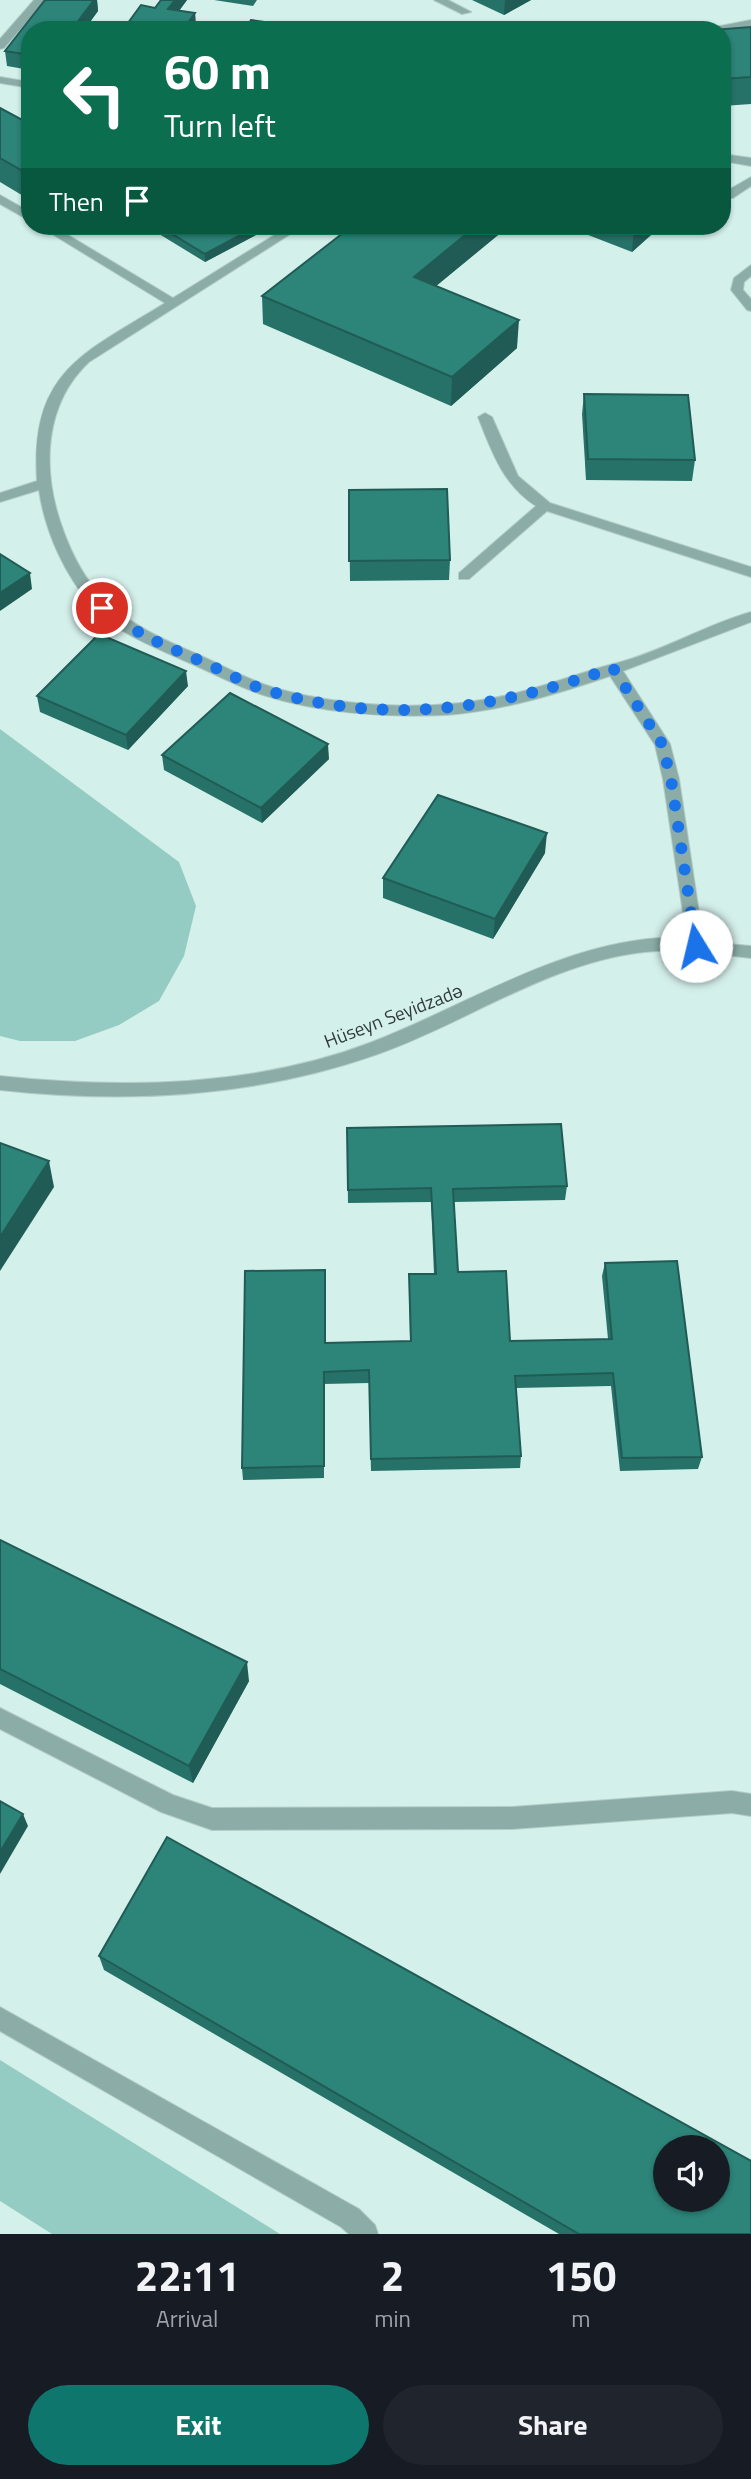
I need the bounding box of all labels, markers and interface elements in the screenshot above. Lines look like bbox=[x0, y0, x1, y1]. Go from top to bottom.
text: 60 m bbox=[164, 33, 271, 108]
icon: left bbox=[49, 49, 140, 140]
text: Turn left bbox=[164, 101, 276, 149]
text: Then bbox=[49, 182, 104, 221]
icon: arrive bbox=[118, 182, 156, 220]
pin bbox=[72, 578, 132, 638]
icon: arrive bbox=[83, 589, 121, 627]
position arrow bbox=[659, 909, 733, 983]
street label: Hüseyn Seyidzadə bbox=[319, 975, 467, 1055]
map controls bbox=[653, 2135, 730, 2212]
button: sound bbox=[653, 2135, 730, 2212]
text: 22:11 bbox=[135, 2243, 240, 2307]
text: 2 bbox=[381, 2243, 404, 2307]
text: 150 bbox=[546, 2243, 616, 2307]
text: Arrival bbox=[156, 2301, 218, 2336]
text: min bbox=[374, 2301, 411, 2336]
text: m bbox=[571, 2301, 591, 2336]
button: Exit bbox=[28, 2385, 369, 2465]
button: Share bbox=[383, 2385, 723, 2465]

